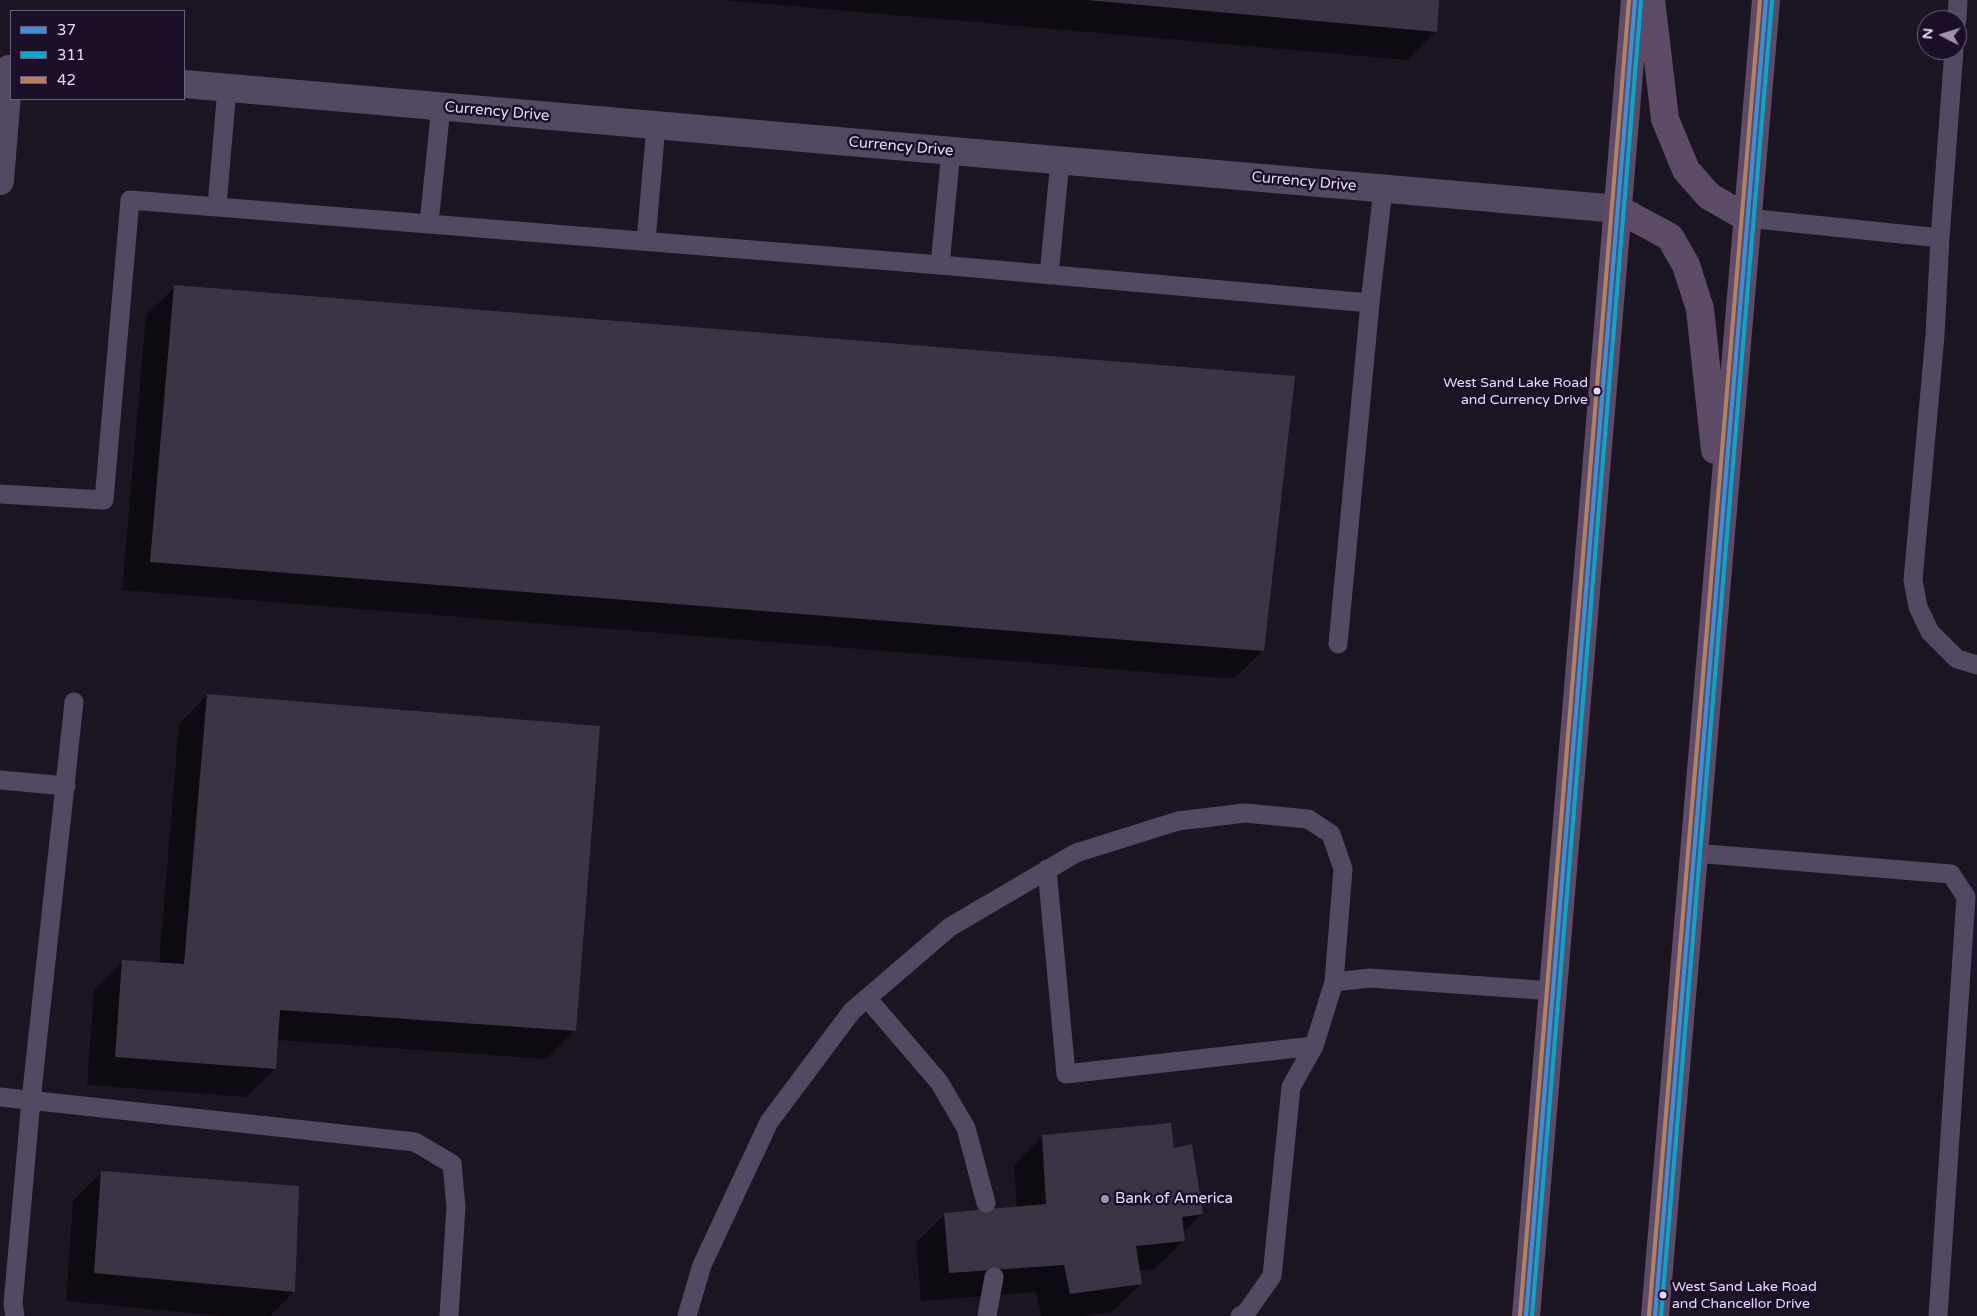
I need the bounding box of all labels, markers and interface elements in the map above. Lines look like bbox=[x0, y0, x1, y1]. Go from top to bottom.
legend bbox=[10, 10, 185, 100]
north arrow bbox=[1917, 10, 1967, 60]
text: 37 bbox=[57, 21, 76, 39]
text: N bbox=[1919, 27, 1937, 40]
text: 311 bbox=[57, 46, 85, 64]
text: 42 bbox=[57, 71, 76, 89]
street label: Currency Drive bbox=[444, 98, 550, 126]
street label: Currency Drive bbox=[848, 133, 954, 161]
street label: Currency Drive bbox=[1251, 168, 1357, 196]
place label: West Sand Lake Road and Currency Drive bbox=[1443, 375, 1588, 408]
marker: West Sand Lake Road and Currency Drive bbox=[1592, 386, 1602, 396]
place label: Bank of America bbox=[1115, 1190, 1233, 1208]
marker: Bank of America bbox=[1099, 1193, 1111, 1205]
place label: West Sand Lake Road and Chancellor Drive bbox=[1672, 1279, 1817, 1311]
marker: West Sand Lake Road and Chancellor Drive bbox=[1658, 1290, 1668, 1300]

